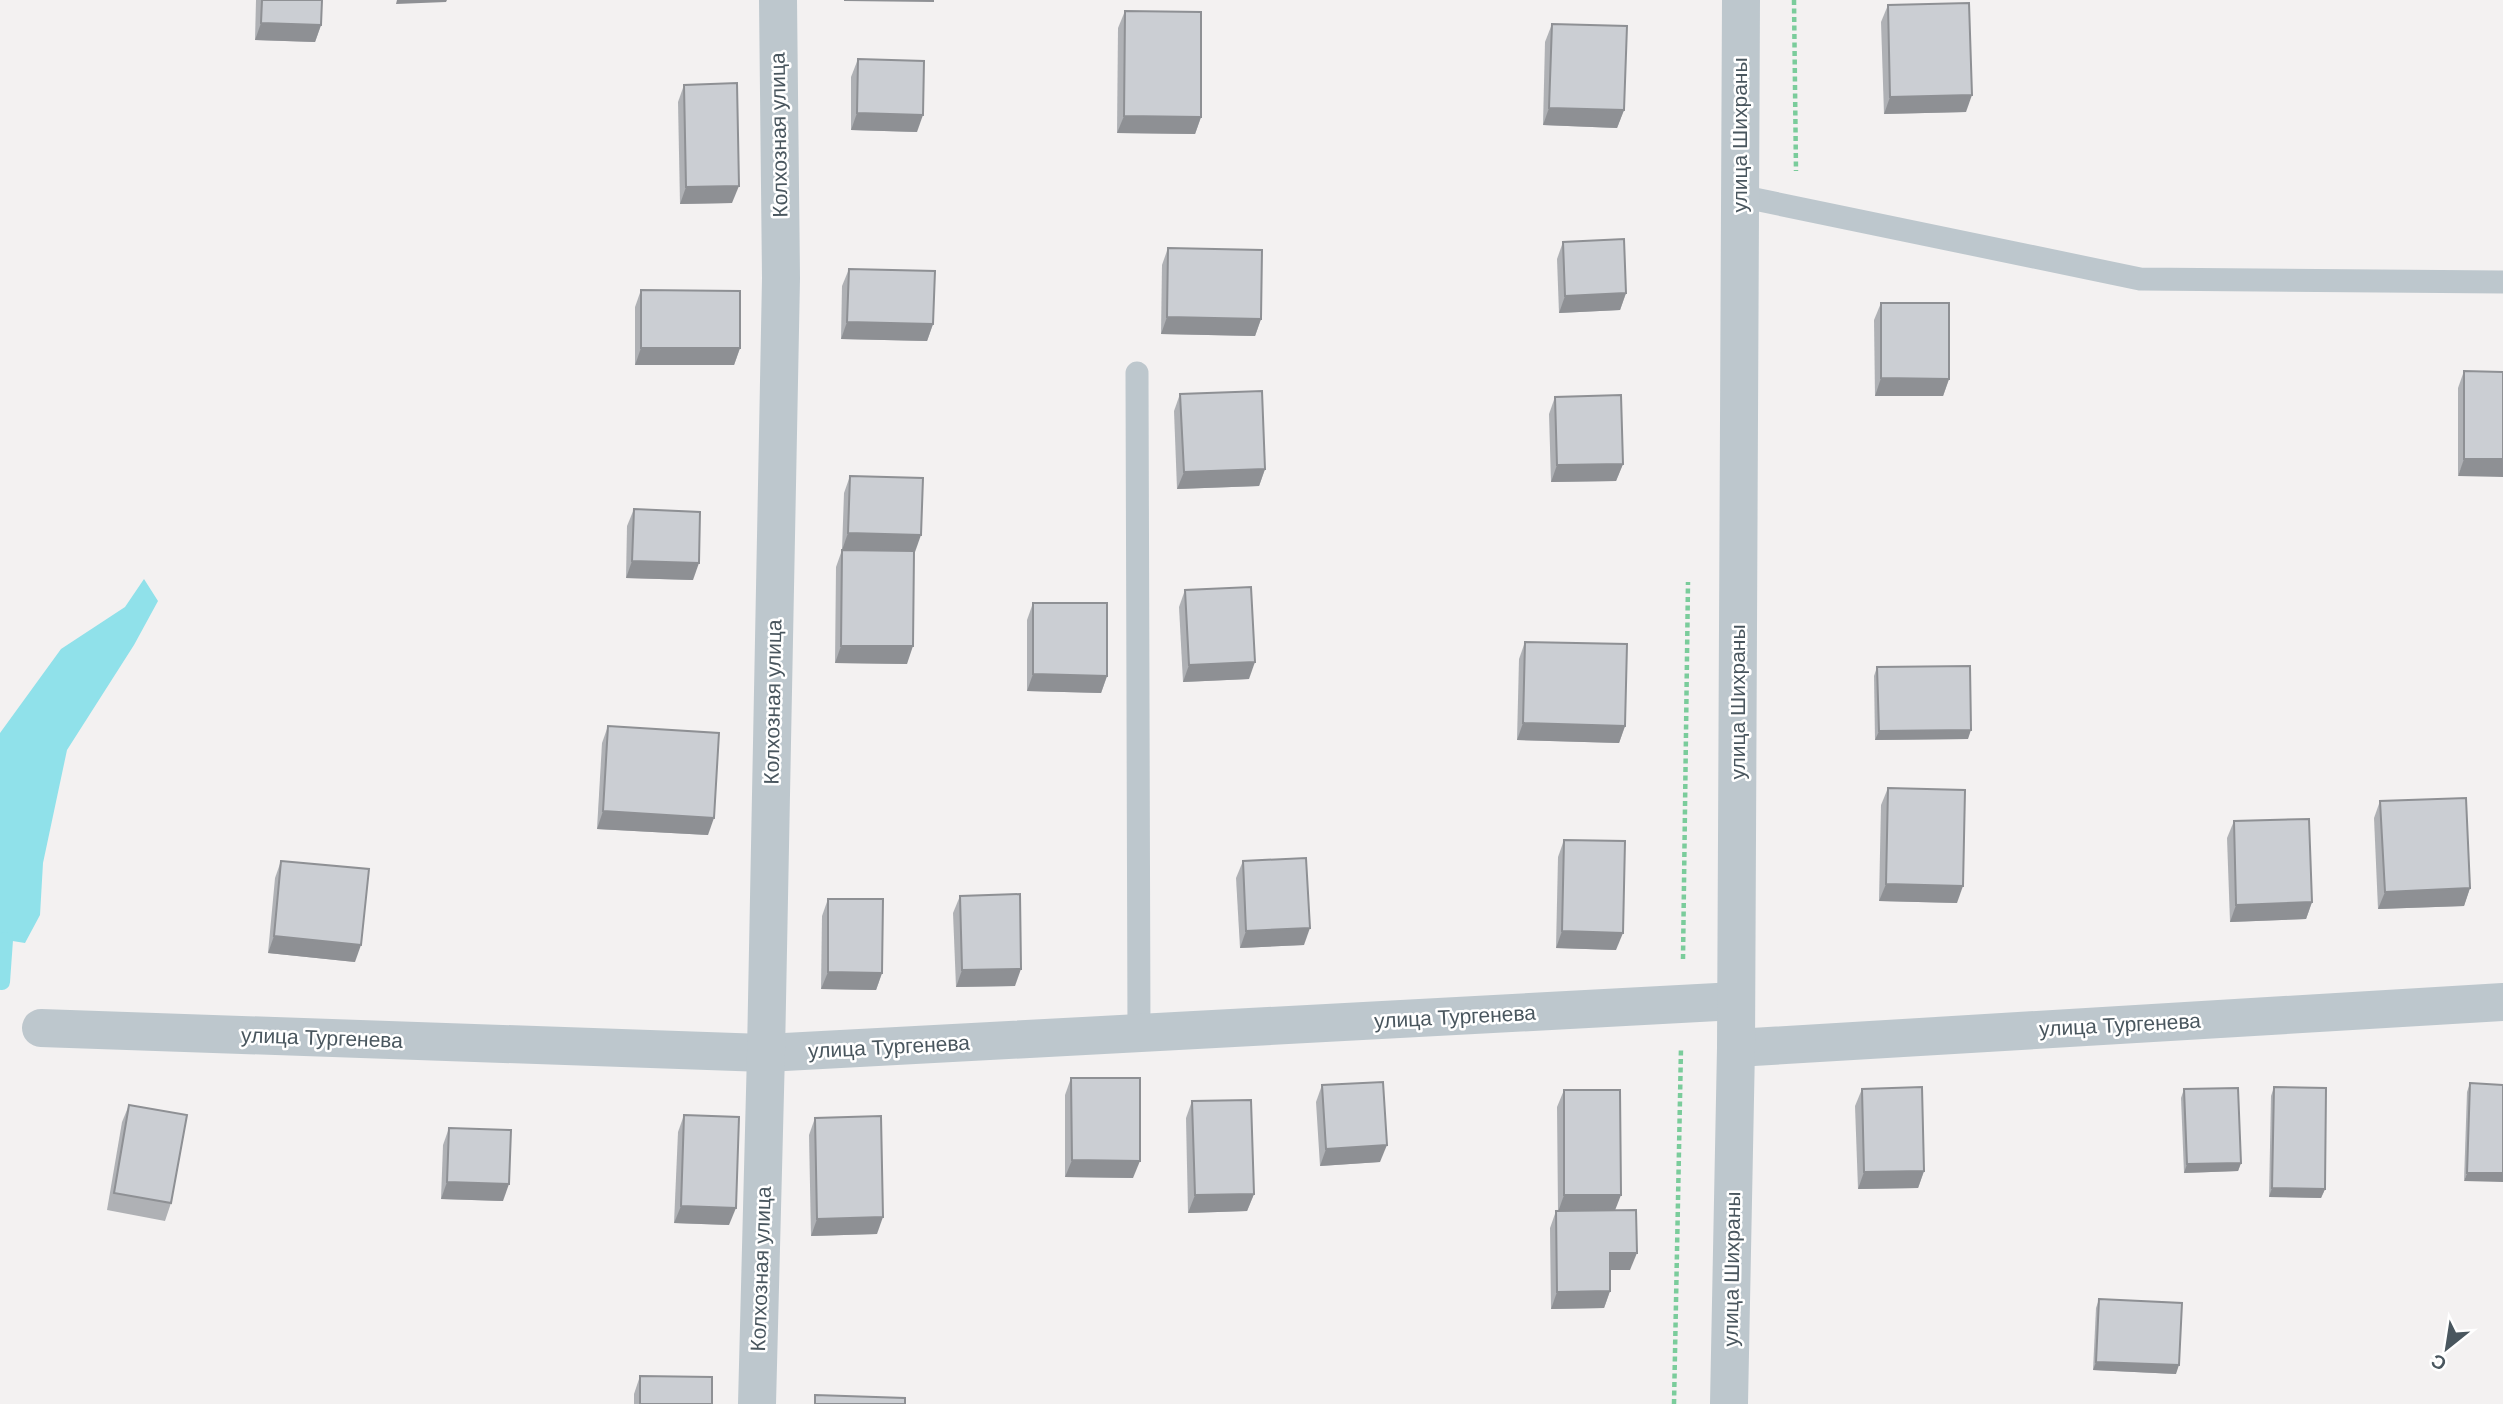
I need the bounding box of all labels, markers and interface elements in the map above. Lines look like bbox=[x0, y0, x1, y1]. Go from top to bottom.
street label: Колхозная улица bbox=[766, 52, 791, 218]
street label: улица Шихраны bbox=[1728, 57, 1751, 213]
street label: Колхозная улица bbox=[760, 619, 785, 785]
street label: улица Шихраны bbox=[1726, 624, 1749, 780]
street label: улица Тургенева bbox=[1374, 1001, 1537, 1032]
street label: улица Тургенева bbox=[2039, 1009, 2202, 1040]
street label: улица Тургенева bbox=[241, 1023, 404, 1052]
street label: улица Тургенева bbox=[808, 1031, 971, 1062]
street label: Колхозная улица bbox=[746, 1186, 775, 1352]
street label: улица Шихраны bbox=[1719, 1191, 1744, 1347]
north arrow bbox=[2412, 1313, 2482, 1383]
text: С bbox=[2427, 1350, 2450, 1375]

